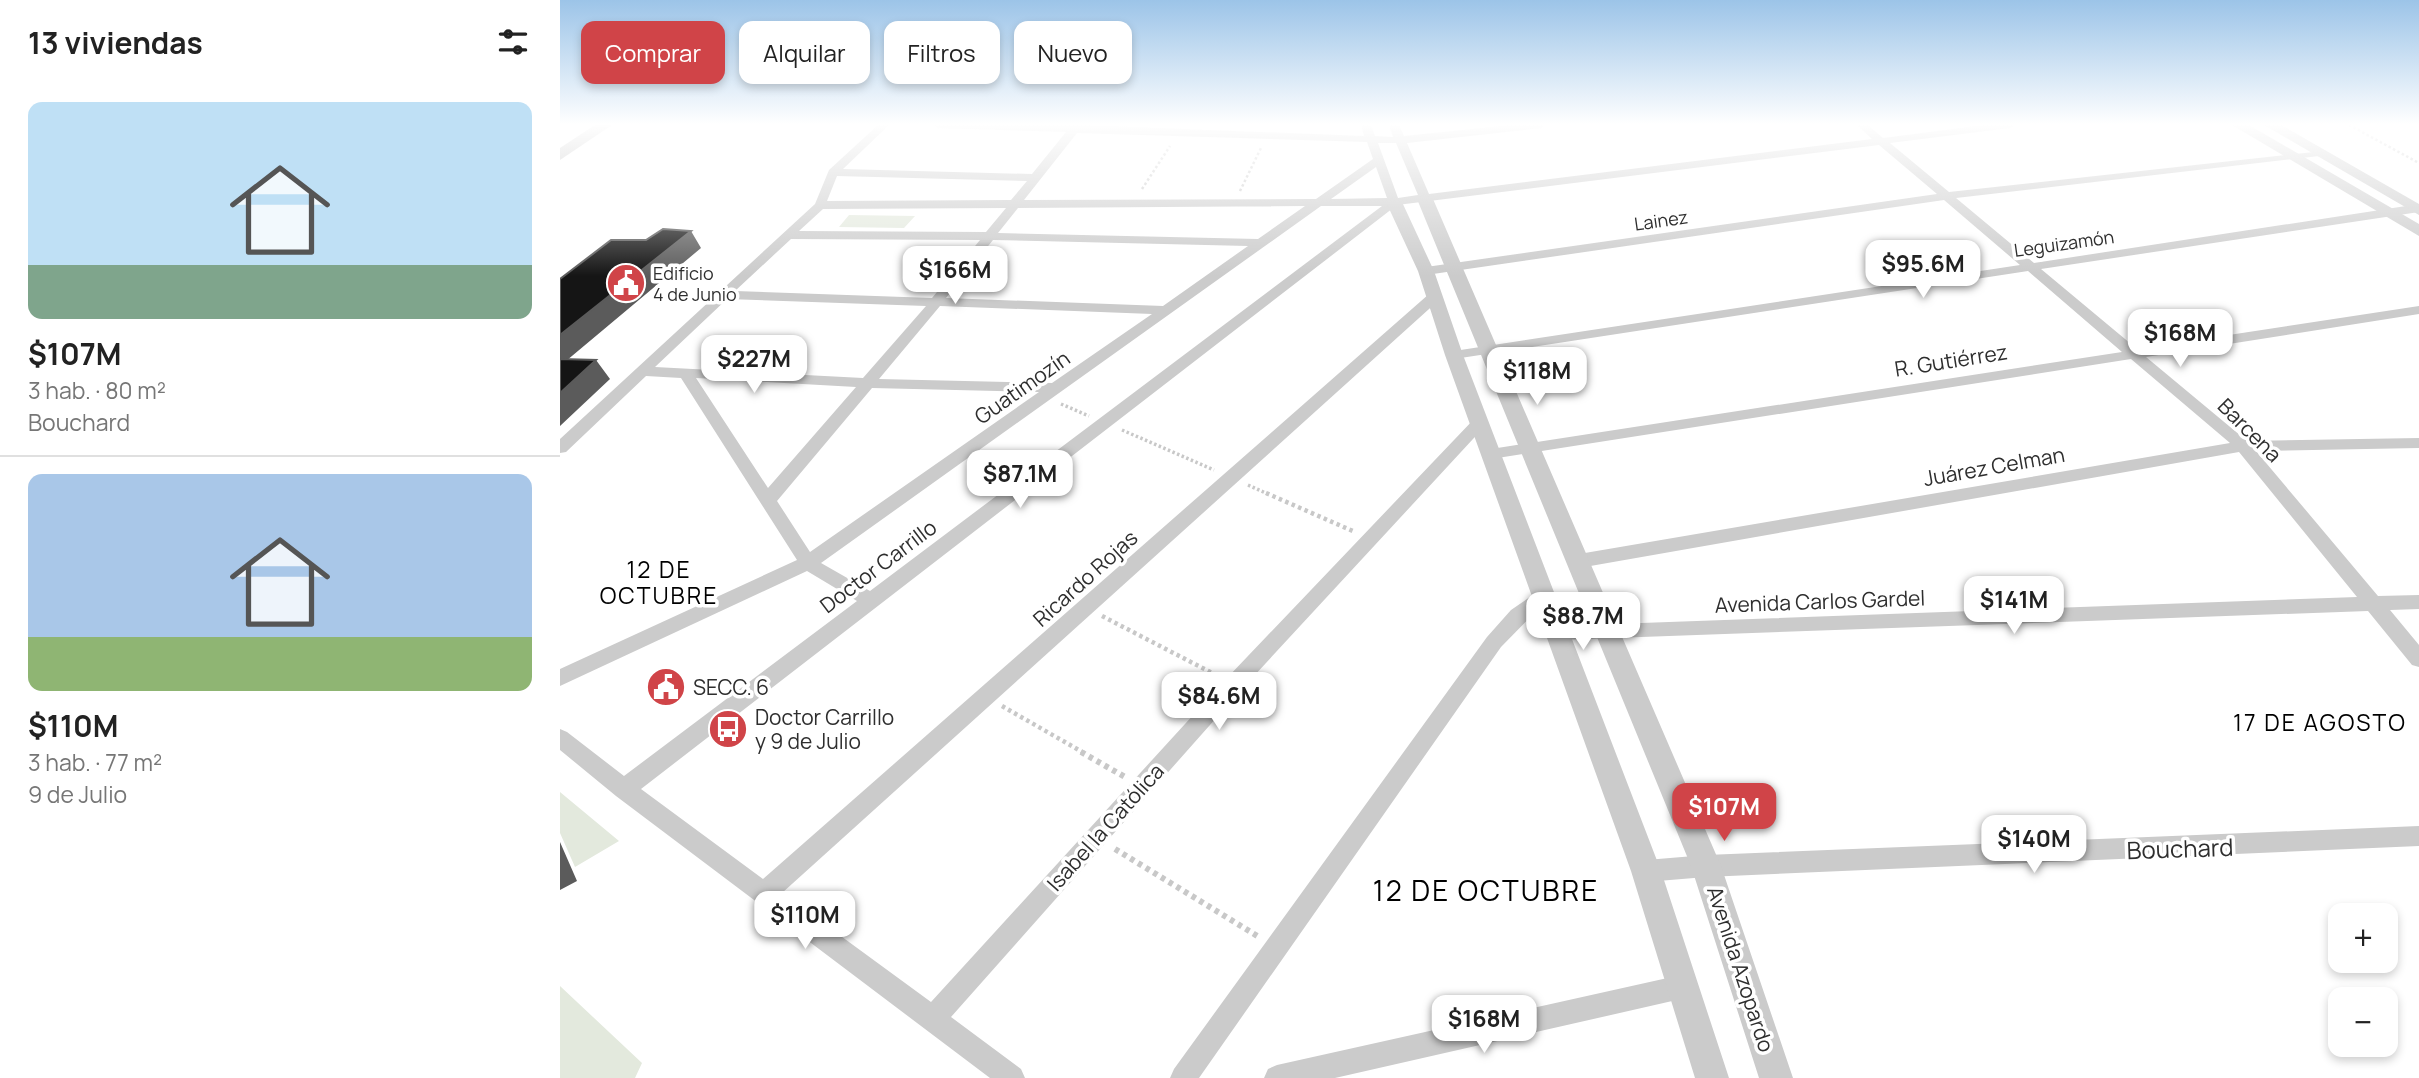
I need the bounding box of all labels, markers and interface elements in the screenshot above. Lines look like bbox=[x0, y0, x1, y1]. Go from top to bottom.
chip: Comprar bbox=[581, 21, 725, 84]
chip: Alquilar bbox=[739, 21, 870, 84]
chip: Filtros bbox=[884, 21, 1000, 84]
chip: Nuevo bbox=[1014, 21, 1132, 84]
text: 13 viviendas bbox=[28, 22, 203, 63]
icon: filters bbox=[494, 23, 532, 61]
icon: home bbox=[217, 147, 343, 273]
street label: Lainez bbox=[1633, 204, 1689, 236]
street label: Leguizamón bbox=[2012, 224, 2116, 262]
pin: $95.6M bbox=[1866, 240, 1980, 300]
pin: $166M bbox=[906, 246, 1004, 306]
text: $95.6M bbox=[1881, 247, 1965, 279]
text: $166M bbox=[919, 253, 991, 285]
place label: Edificio 4 de Junio bbox=[653, 261, 737, 306]
public building icon: Edificio 4 de Junio bbox=[605, 262, 647, 304]
pin: $168M bbox=[2131, 310, 2229, 369]
text: $168M bbox=[2144, 316, 2216, 348]
text: $107M bbox=[28, 333, 121, 374]
pin: $227M bbox=[705, 336, 803, 395]
street label: R. Gutiérrez bbox=[1893, 337, 2009, 383]
text: $227M bbox=[717, 342, 791, 374]
street label: Guatimozín bbox=[969, 344, 1075, 430]
pin: $118M bbox=[1488, 348, 1586, 407]
text: $118M bbox=[1503, 354, 1571, 386]
text: 3 hab. · 80 m² bbox=[28, 374, 166, 406]
street label: Barcena bbox=[2212, 392, 2288, 468]
text: Bouchard bbox=[28, 406, 130, 438]
street label: Juárez Celman bbox=[1921, 440, 2067, 492]
pin: $87.1M bbox=[963, 450, 1077, 510]
text: $87.1M bbox=[983, 457, 1057, 489]
street label: Doctor Carrillo bbox=[814, 513, 942, 619]
icon: home bbox=[217, 519, 343, 645]
street label: Ricardo Rojas bbox=[1027, 524, 1143, 632]
district label: 12 DE OCTUBRE bbox=[600, 553, 718, 611]
pin: $141M bbox=[1965, 576, 2063, 636]
street label: Avenida Carlos Gardel bbox=[1714, 583, 1926, 619]
text: $141M bbox=[1980, 583, 2048, 615]
pin: $88.7M bbox=[1526, 592, 1640, 652]
text: $88.7M bbox=[1542, 599, 1624, 631]
public building icon: SECC. 6 bbox=[645, 666, 687, 708]
pin: $84.6M bbox=[1162, 672, 1276, 732]
place label: SECC. 6 bbox=[693, 673, 769, 701]
text: $84.6M bbox=[1177, 679, 1261, 711]
place label: Doctor Carrillo y 9 de Julio bbox=[755, 703, 894, 755]
text: $110M bbox=[28, 705, 119, 746]
district label: 17 DE AGOSTO bbox=[2233, 706, 2407, 738]
bus stop icon: Doctor Carrillo y 9 de Julio bbox=[707, 708, 749, 750]
text: 3 hab. · 77 m² bbox=[28, 746, 162, 778]
street label: Isabel la Católica bbox=[1040, 757, 1170, 897]
text: 9 de Julio bbox=[28, 778, 127, 810]
pin: $107M bbox=[1675, 784, 1773, 843]
text: $107M bbox=[1688, 790, 1760, 822]
pin: $140M bbox=[1985, 816, 2083, 875]
text: $140M bbox=[1997, 822, 2071, 854]
street label: Bouchard bbox=[2126, 830, 2234, 866]
district label: 12 DE OCTUBRE bbox=[1373, 871, 1599, 909]
street label: Avenida Azopardo bbox=[1701, 883, 1781, 1055]
pin: $110M bbox=[756, 892, 854, 951]
text: $110M bbox=[770, 898, 840, 930]
map controls bbox=[2328, 903, 2398, 1057]
button: + bbox=[2328, 903, 2398, 973]
button: − bbox=[2328, 987, 2398, 1057]
pin: $168M bbox=[1435, 996, 1533, 1055]
text: $168M bbox=[1448, 1002, 1520, 1034]

